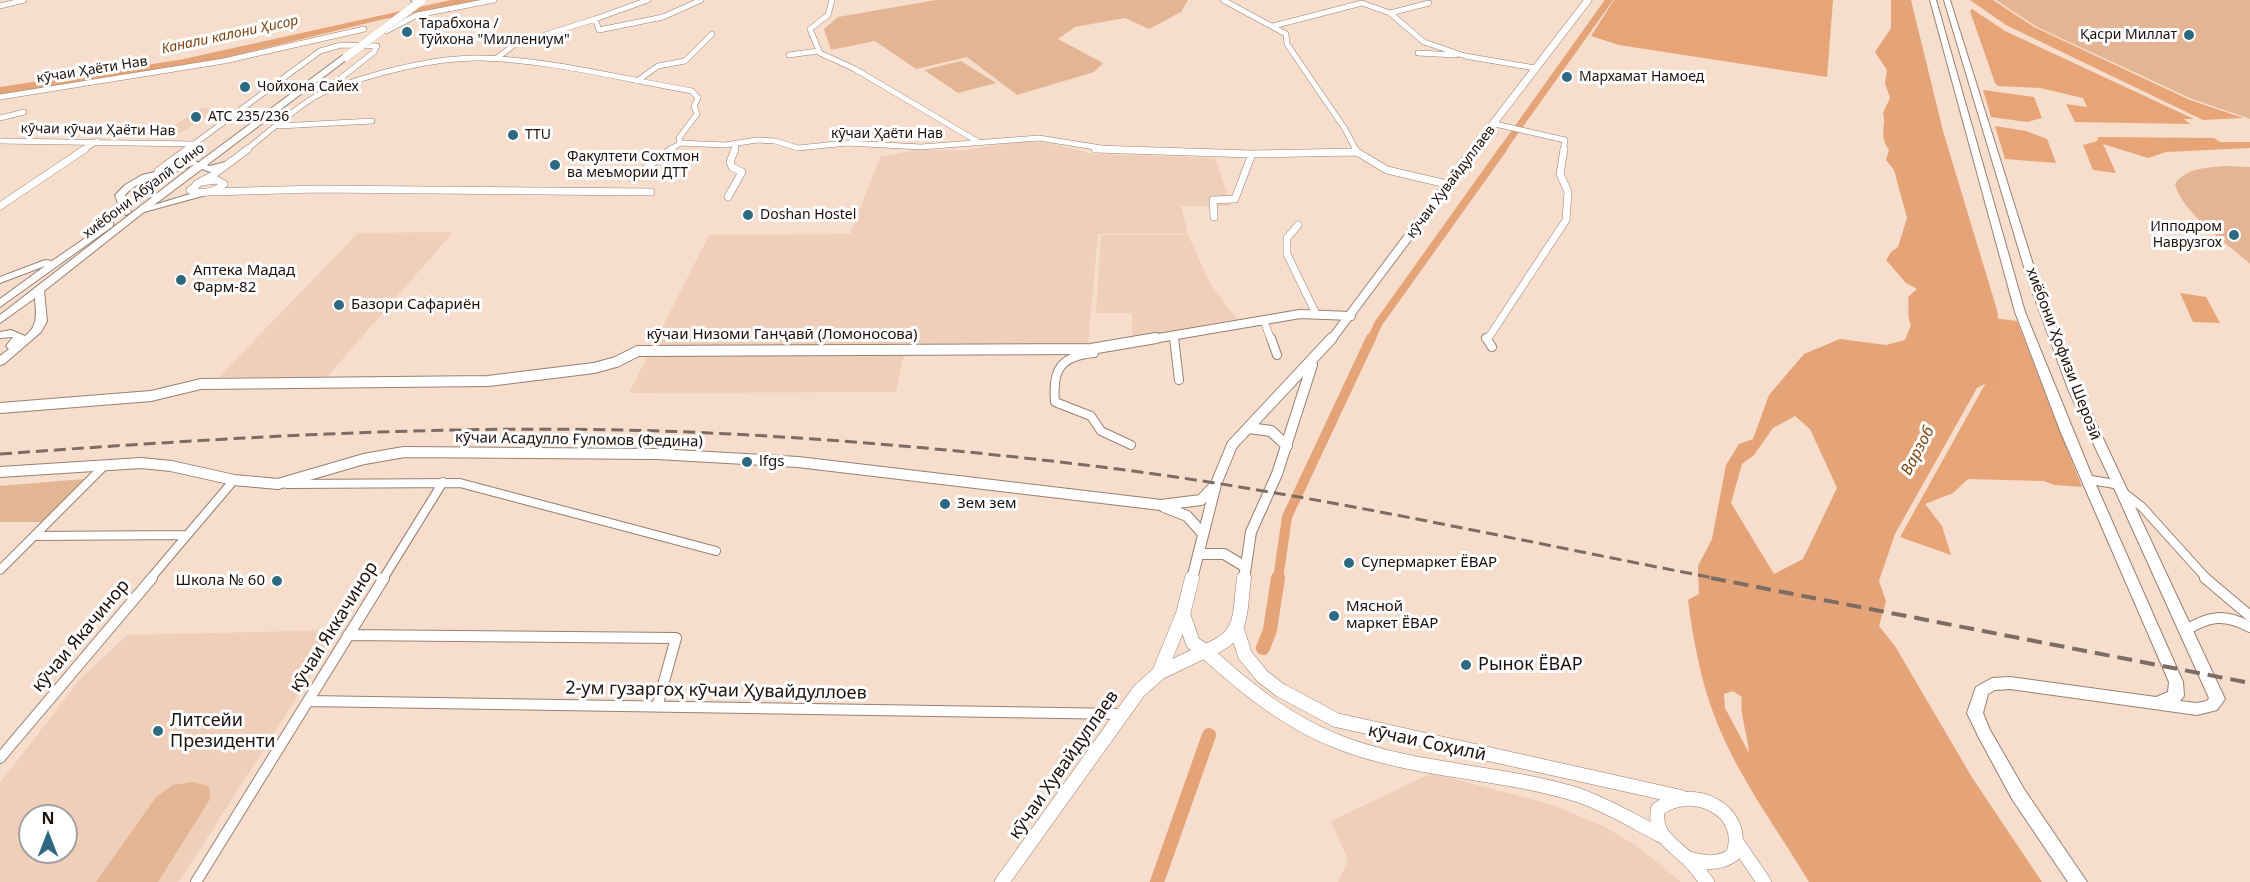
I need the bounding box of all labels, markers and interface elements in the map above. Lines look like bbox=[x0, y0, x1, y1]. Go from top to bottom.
water label: Канали калони Ҳисор bbox=[160, 12, 300, 58]
place label: Тарабхона / Тӯйхона "Миллениум" bbox=[419, 16, 570, 48]
marker: Тарабхона / Тӯйхона "Миллениум" bbox=[400, 25, 414, 39]
place label: Қасри Миллат bbox=[2080, 27, 2177, 43]
marker: Қасри Миллат bbox=[2182, 28, 2196, 42]
street label: кӯчаи Ҳаёти Нав bbox=[35, 53, 149, 87]
place label: Мархамат Намоед bbox=[1579, 69, 1704, 85]
marker: Мархамат Намоед bbox=[1560, 70, 1574, 84]
place label: Чойхона Сайех bbox=[257, 79, 359, 95]
marker: Чойхона Сайех bbox=[238, 80, 252, 94]
place label: АТС 235/236 bbox=[208, 109, 289, 125]
marker: АТС 235/236 bbox=[189, 110, 203, 124]
street label: кӯчаи кӯчаи Ҳаёти Нав bbox=[20, 120, 176, 140]
street label: кӯчаи Хувайдуллаев bbox=[1403, 122, 1499, 242]
street label: кӯчаи Ҳаёти Нав bbox=[831, 126, 943, 142]
place label: TTU bbox=[525, 127, 551, 143]
marker: TTU bbox=[506, 128, 520, 142]
street label: хиёбони Абӯалӣ Сино bbox=[80, 140, 208, 242]
place label: Факултети Сохтмон ва меъмории ДТТ bbox=[567, 149, 699, 182]
marker: Факултети Сохтмон ва меъмории ДТТ bbox=[548, 158, 562, 172]
place label: Doshan Hostel bbox=[760, 207, 856, 223]
marker: Doshan Hostel bbox=[741, 208, 755, 222]
place label: Ипподром Наврузгох bbox=[2150, 219, 2222, 252]
marker: Ипподром Наврузгох bbox=[2227, 228, 2241, 242]
place label: Аптека Мадад Фарм-82 bbox=[193, 262, 295, 297]
street label: хиёбони Ҳофизи Шерозӣ bbox=[2022, 265, 2104, 443]
marker: Аптека Мадад Фарм-82 bbox=[174, 273, 188, 287]
place label: Базори Сафариён bbox=[351, 296, 480, 314]
marker: Базори Сафариён bbox=[332, 298, 346, 312]
street label: кӯчаи Низоми Ганҷавӣ (Ломоносова) bbox=[646, 326, 918, 344]
water label: Варзоб bbox=[1897, 423, 1939, 479]
street label: кӯчаи Асадулло Ғуломов (Федина) bbox=[455, 429, 703, 451]
place label: lfgs bbox=[759, 453, 784, 471]
marker: lfgs bbox=[740, 455, 754, 469]
place label: Зем зем bbox=[957, 495, 1016, 513]
marker: Зем зем bbox=[938, 497, 952, 511]
place label: Супермаркет ЁВАР bbox=[1361, 554, 1497, 572]
marker: Супермаркет ЁВАР bbox=[1342, 556, 1356, 570]
street label: кӯчаи Яккачинор bbox=[285, 558, 383, 696]
place label: Школа № 60 bbox=[175, 572, 265, 590]
marker: Школа № 60 bbox=[270, 574, 284, 588]
street label: кӯчаи Якачинор bbox=[28, 575, 134, 697]
place label: Мясной маркет ЁВАР bbox=[1346, 598, 1438, 633]
marker: Мясной маркет ЁВАР bbox=[1327, 609, 1341, 623]
place label: Рынок ЁВАР bbox=[1478, 654, 1583, 676]
marker: Рынок ЁВАР bbox=[1459, 658, 1473, 672]
street label: 2-ум гузаргоҳ кӯчаи Ҳувайдуллоев bbox=[565, 678, 867, 704]
street label: кӯчаи Хувайдуллаев bbox=[1005, 687, 1123, 843]
place label: Литсейи Президенти bbox=[170, 710, 275, 752]
street label: кӯчаи Соҳилӣ bbox=[1366, 720, 1488, 766]
marker: Литсейи Президенти bbox=[151, 724, 165, 738]
north arrow bbox=[18, 804, 78, 864]
text: N bbox=[41, 807, 55, 829]

